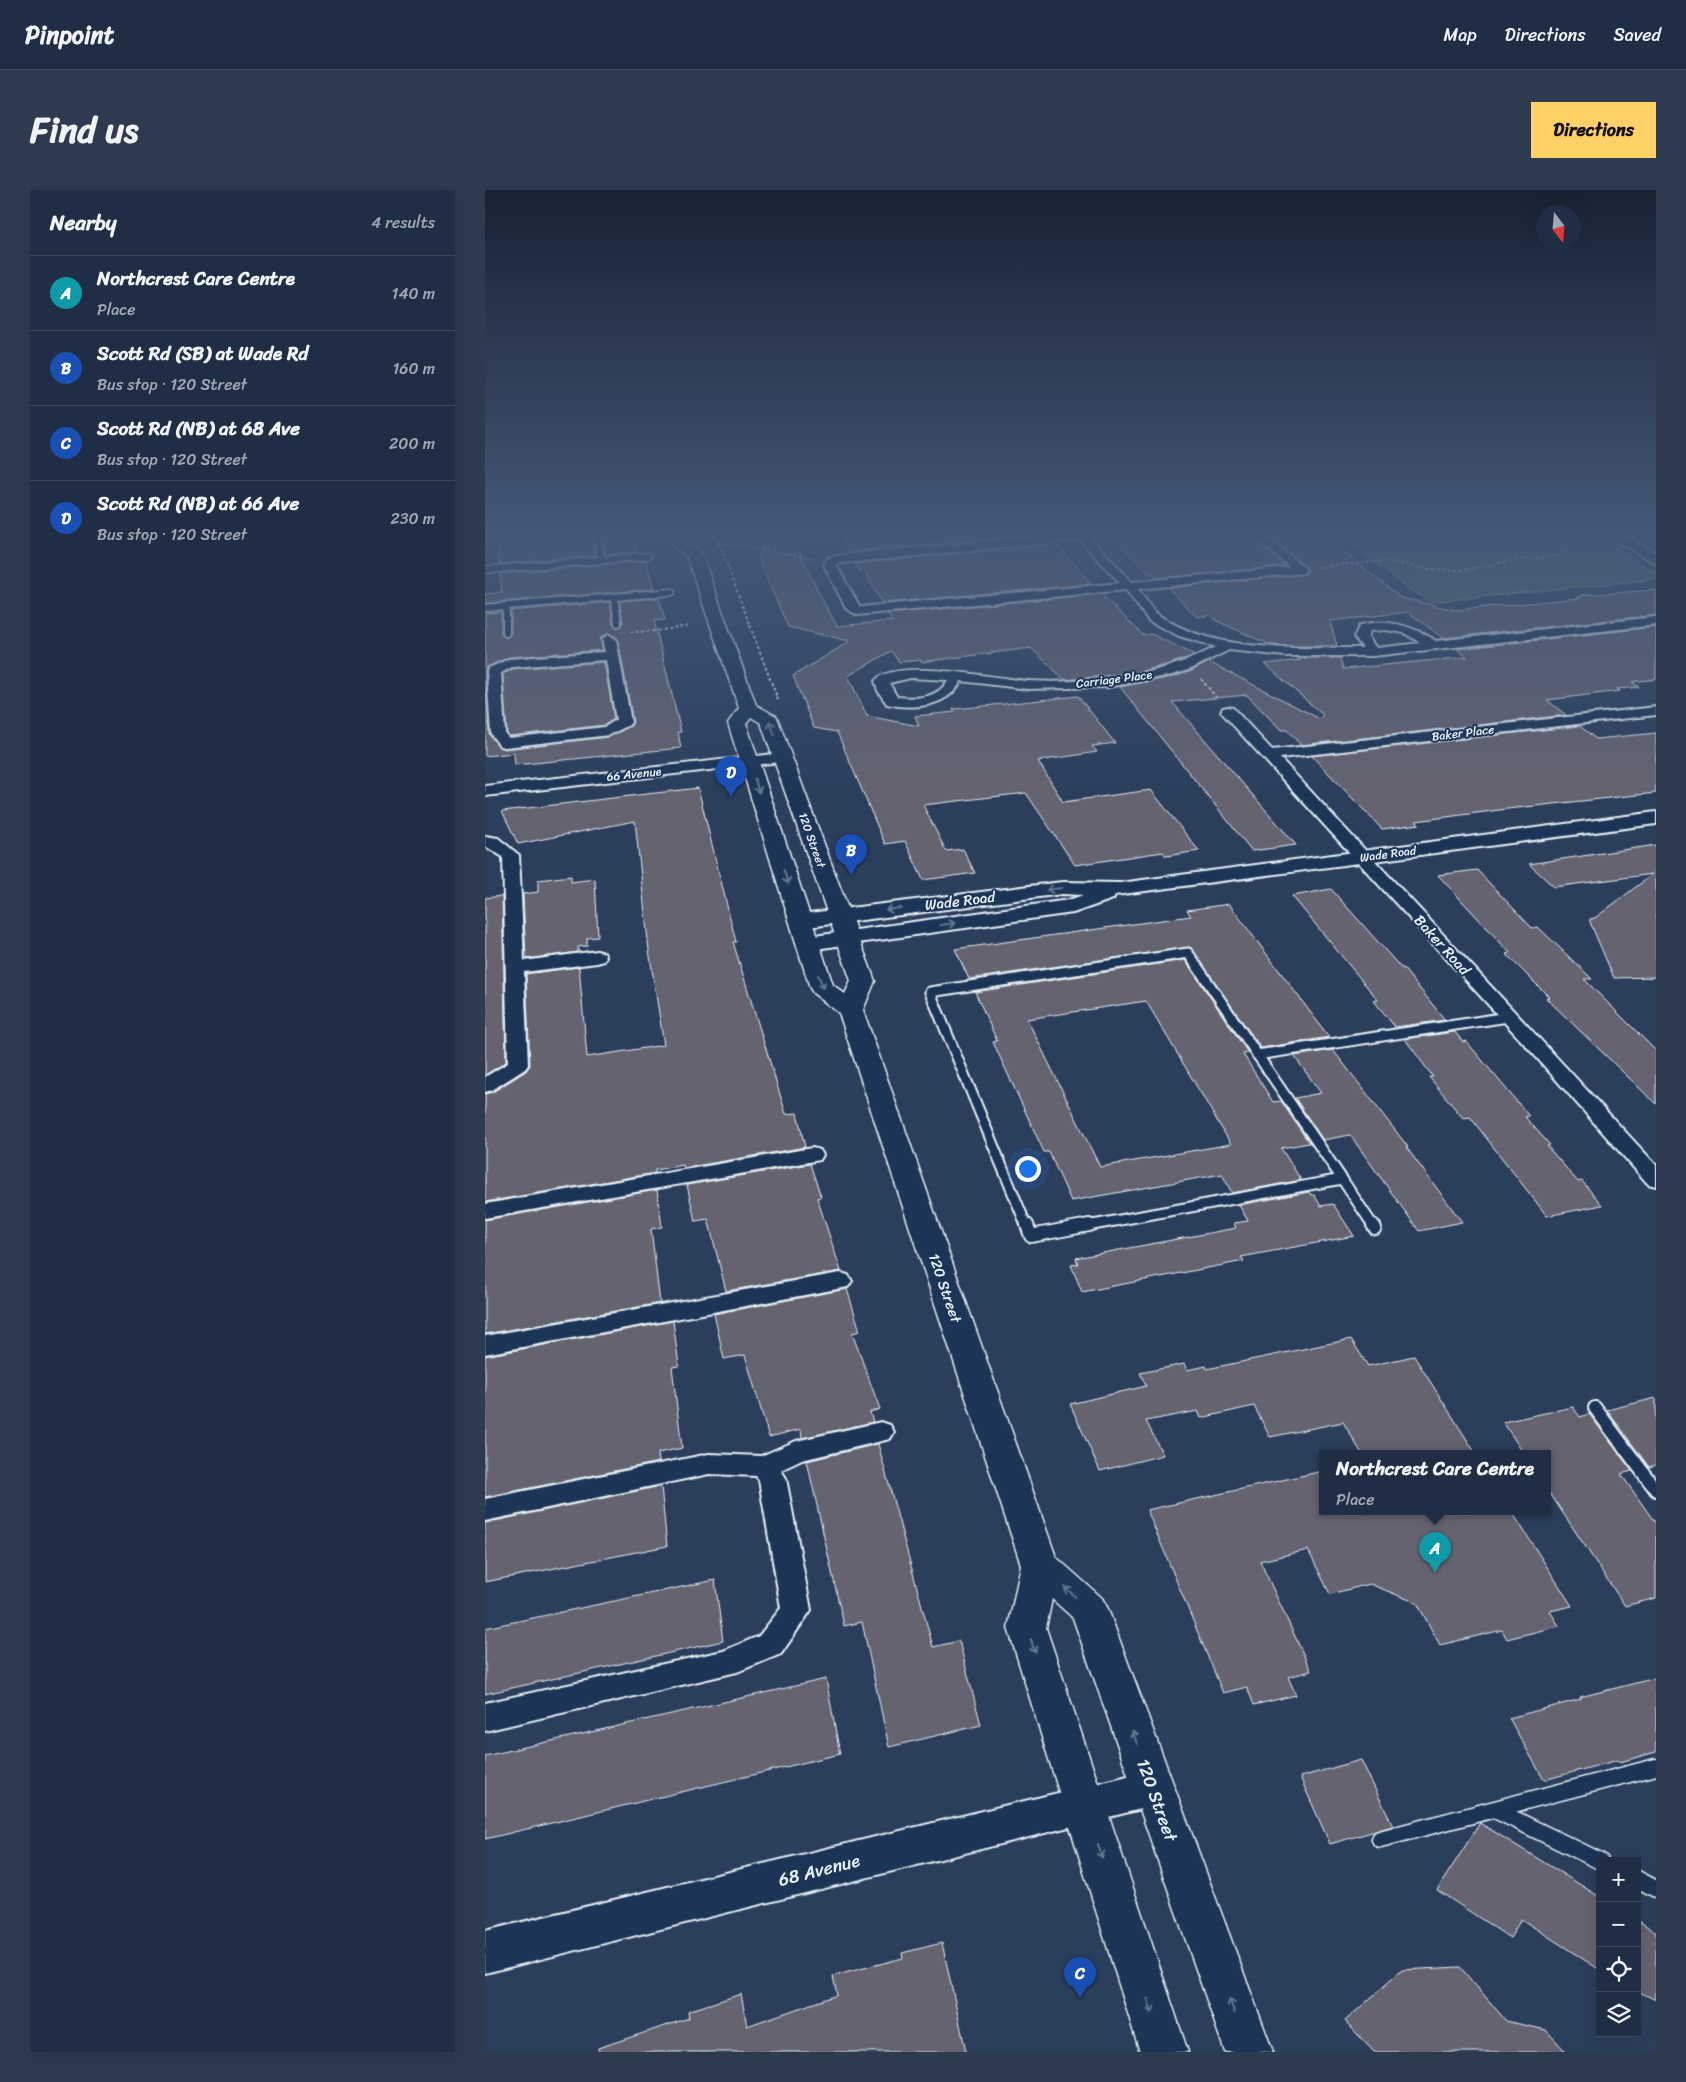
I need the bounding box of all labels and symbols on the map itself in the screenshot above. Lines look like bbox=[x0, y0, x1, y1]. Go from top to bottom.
north arrow bbox=[1536, 205, 1581, 250]
street label: Carriage Place bbox=[1075, 663, 1154, 695]
street label: Baker Place bbox=[1430, 718, 1496, 748]
one-way arrow bbox=[767, 720, 776, 736]
pin: D bbox=[715, 756, 747, 797]
street label: 66 Avenue bbox=[605, 760, 663, 788]
one-way arrow bbox=[753, 777, 762, 793]
street label: 120 Street bbox=[792, 809, 833, 872]
pin: B bbox=[835, 834, 867, 875]
street label: Wade Road bbox=[1359, 839, 1418, 869]
one-way arrow bbox=[782, 869, 792, 885]
street label: Wade Road bbox=[923, 884, 998, 918]
one-way arrow bbox=[1046, 884, 1062, 894]
one-way arrow bbox=[885, 905, 901, 915]
street label: Baker Road bbox=[1407, 909, 1477, 982]
one-way arrow bbox=[939, 918, 955, 928]
one-way arrow bbox=[816, 975, 826, 990]
your location bbox=[1015, 1156, 1041, 1182]
street label: 120 Street bbox=[921, 1250, 969, 1327]
pin: A bbox=[1419, 1532, 1451, 1573]
one-way arrow bbox=[1064, 1586, 1076, 1598]
one-way arrow bbox=[1029, 1638, 1039, 1654]
one-way arrow bbox=[1130, 1731, 1139, 1747]
street label: 120 Street bbox=[1127, 1754, 1187, 1847]
one-way arrow bbox=[1095, 1843, 1105, 1859]
street label: 68 Avenue bbox=[775, 1844, 864, 1896]
pin: C bbox=[1064, 1957, 1096, 1998]
one-way arrow bbox=[1145, 1997, 1155, 2013]
one-way arrow bbox=[1227, 1999, 1236, 2014]

